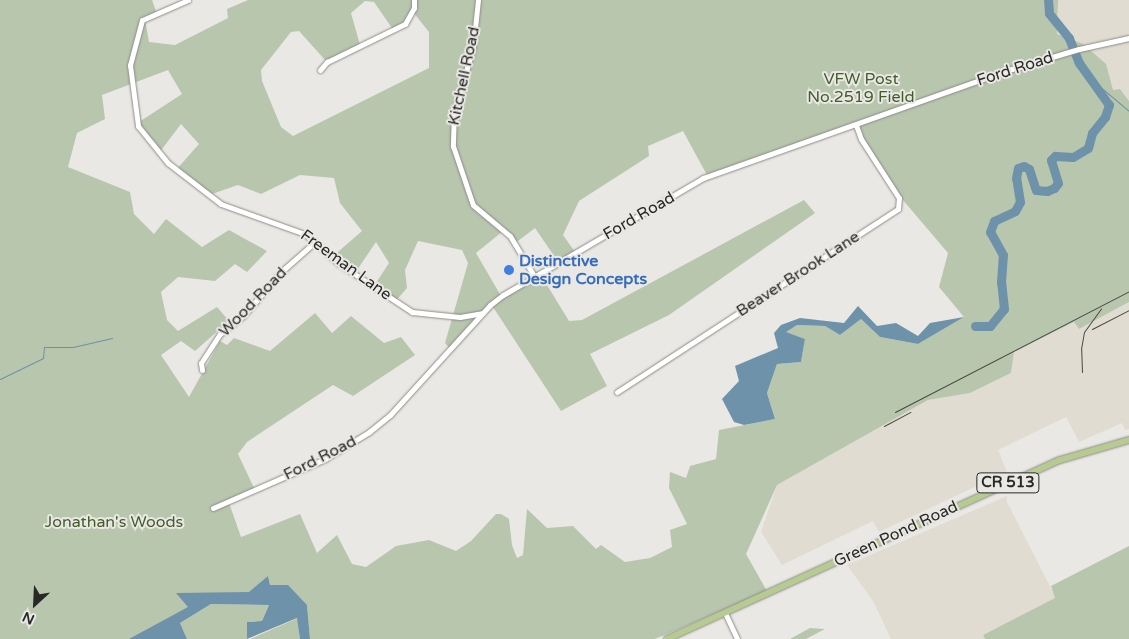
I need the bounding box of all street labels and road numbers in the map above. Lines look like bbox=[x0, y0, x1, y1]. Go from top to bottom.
street label: Kitchell Road bbox=[444, 25, 484, 127]
street label: Ford Road bbox=[974, 48, 1056, 90]
street label: Ford Road bbox=[600, 188, 678, 244]
street label: Freeman Lane bbox=[297, 226, 395, 304]
street label: Beaver Brook Lane bbox=[733, 227, 863, 321]
street label: Wood Road bbox=[215, 263, 291, 341]
street label: Ford Road bbox=[280, 431, 360, 485]
road number: CR 513 bbox=[976, 470, 1040, 496]
street label: Green Pond Road bbox=[831, 497, 961, 571]

